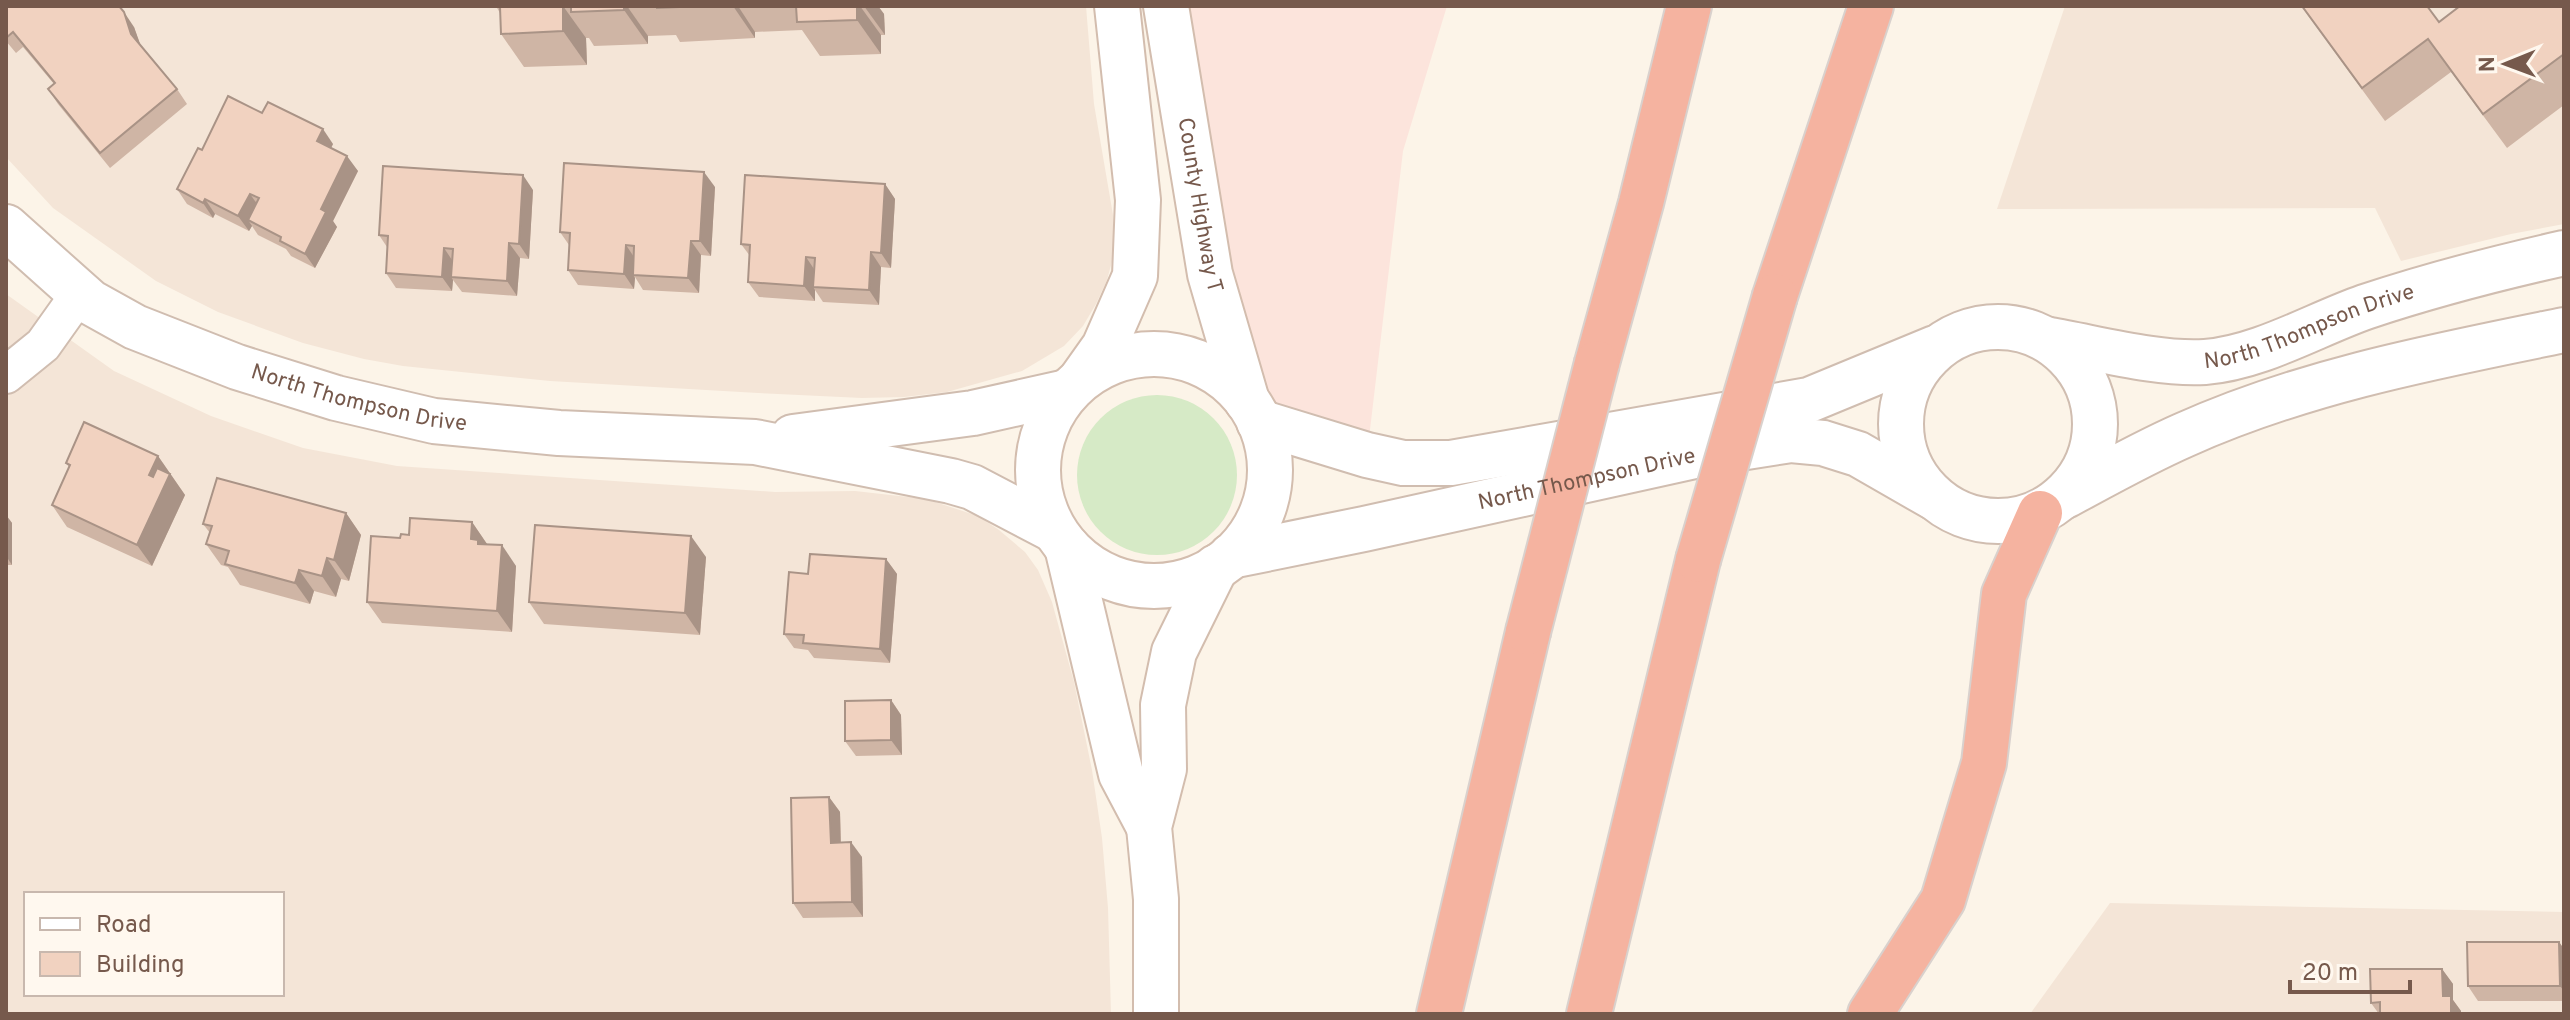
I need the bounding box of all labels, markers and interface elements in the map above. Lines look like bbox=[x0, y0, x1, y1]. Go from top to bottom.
north arrow bbox=[2466, 24, 2546, 104]
text: N bbox=[2475, 56, 2502, 72]
street label: County Highway T bbox=[1171, 116, 1228, 296]
street label: North Thompson Drive bbox=[2202, 279, 2418, 376]
street label: North Thompson Drive bbox=[248, 359, 468, 438]
street label: North Thompson Drive bbox=[1476, 443, 1698, 517]
legend bbox=[24, 892, 284, 996]
text: Road bbox=[96, 911, 152, 941]
scale bar bbox=[2290, 944, 2410, 994]
text: Building bbox=[96, 951, 185, 981]
text: 20 m bbox=[2302, 959, 2358, 989]

